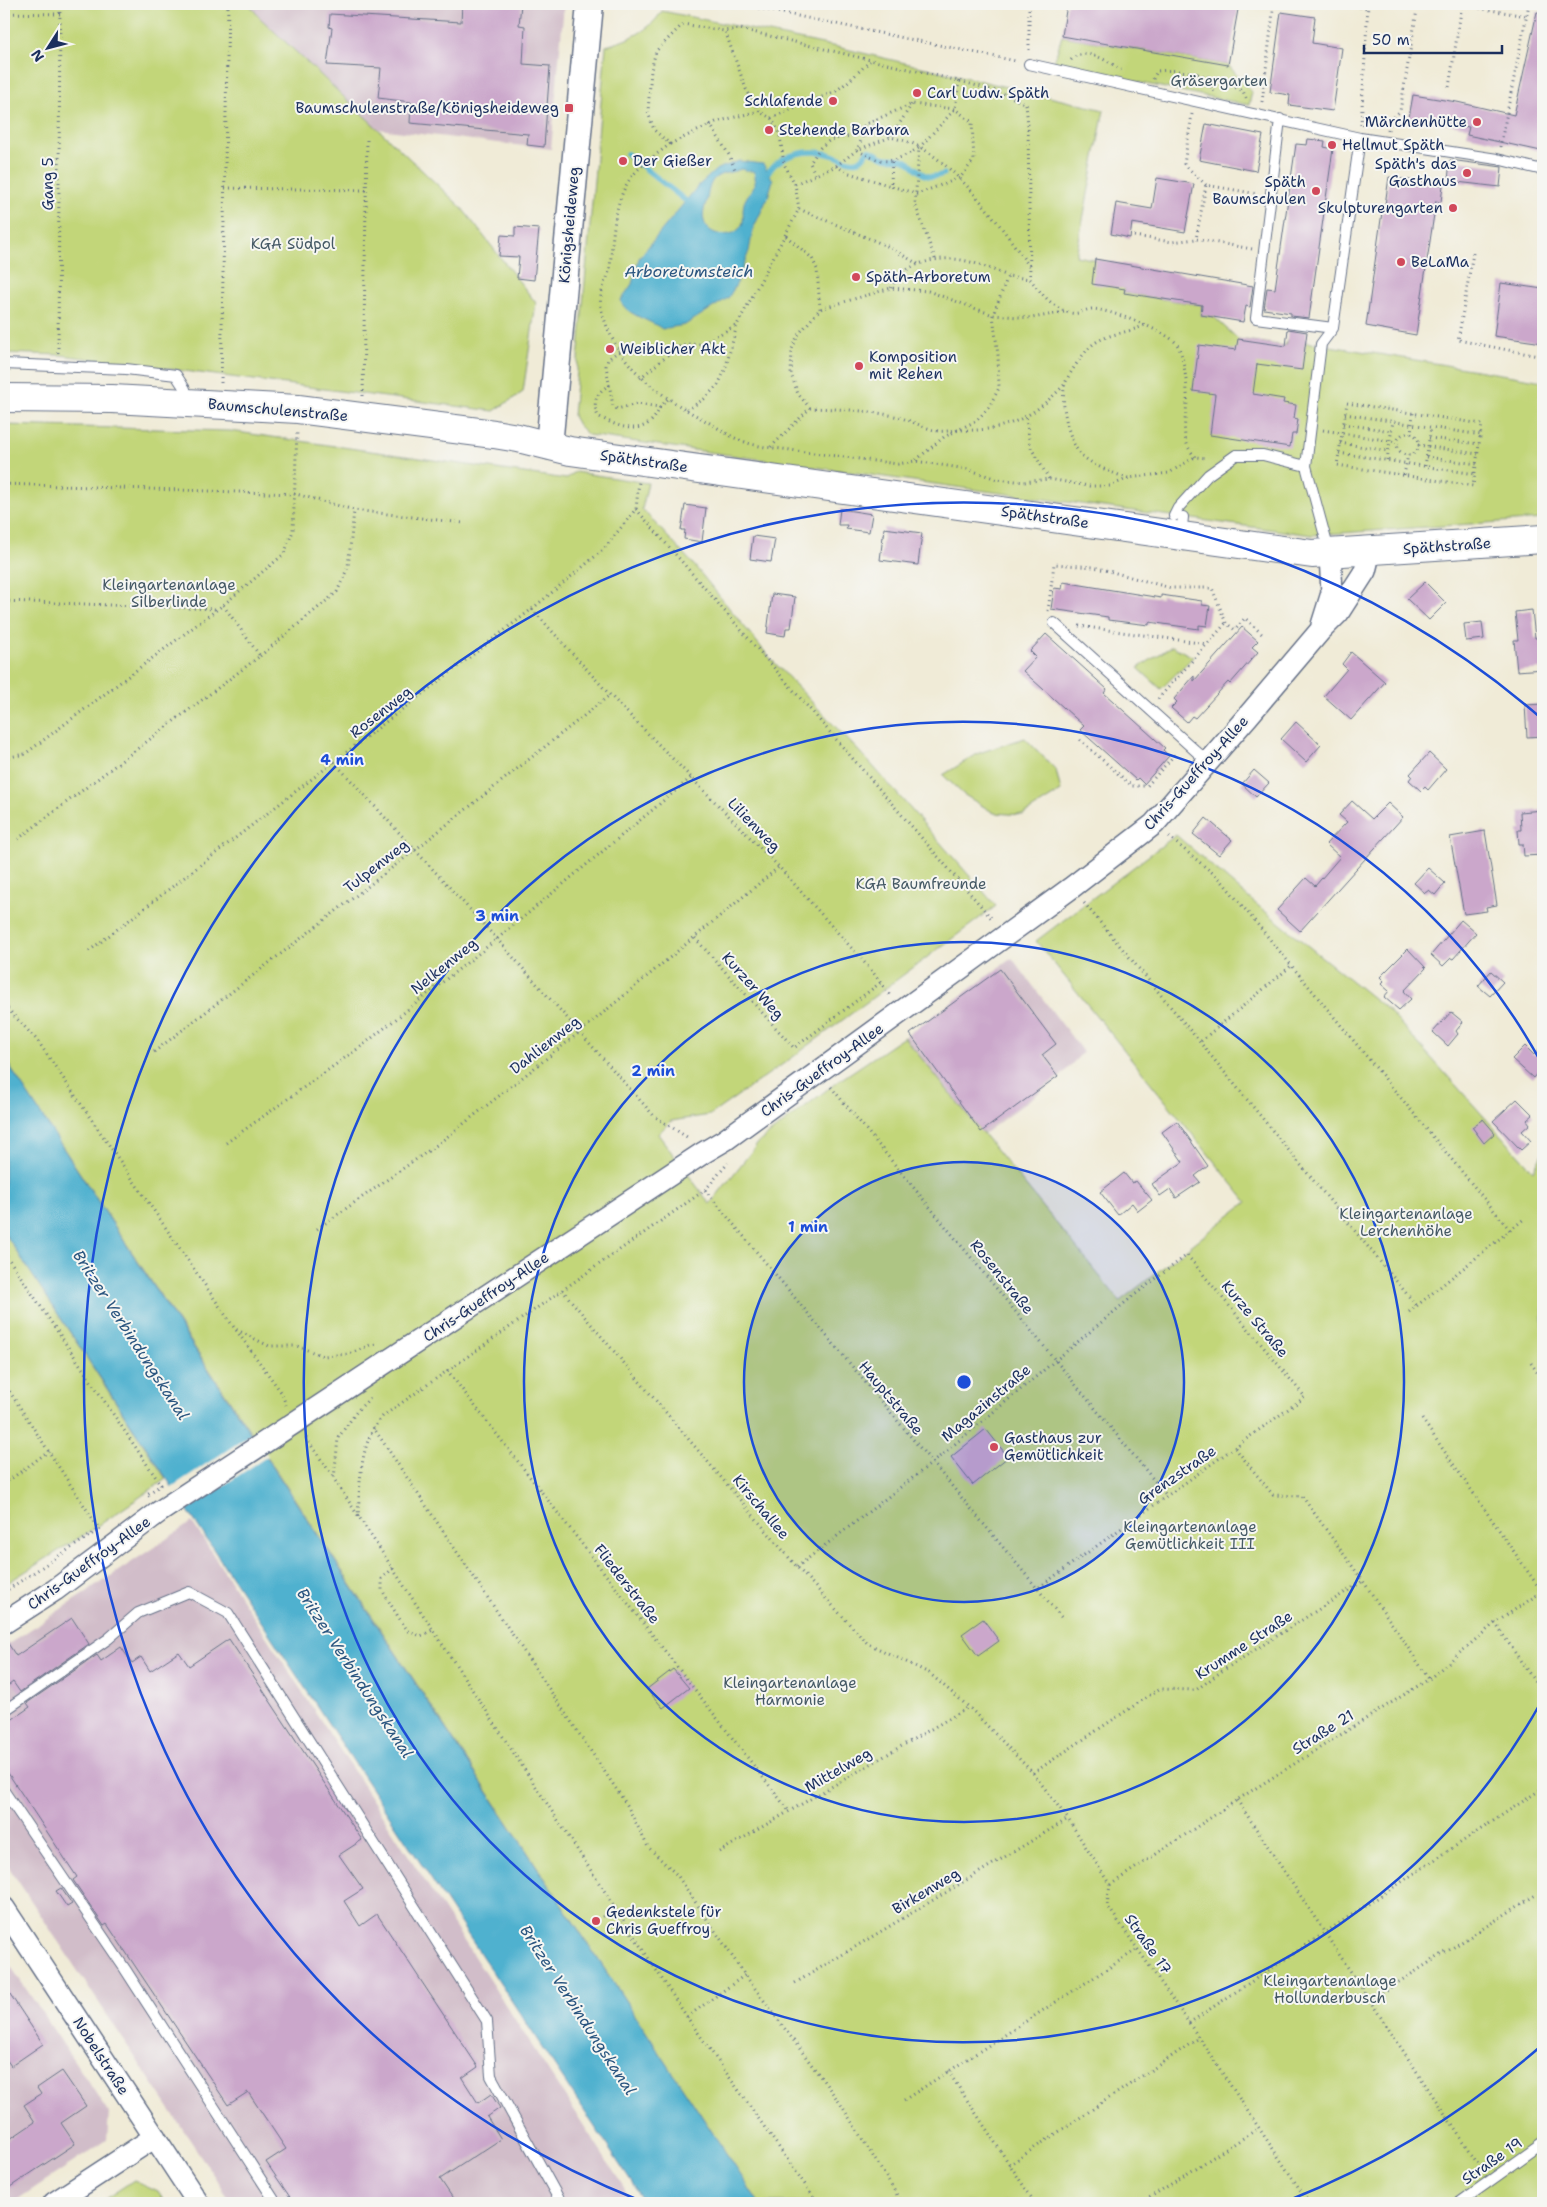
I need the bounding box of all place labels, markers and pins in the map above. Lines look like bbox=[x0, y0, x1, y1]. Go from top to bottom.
place label: Carl Ludw. Späth bbox=[927, 83, 1050, 103]
marker: Carl Ludw. Späth bbox=[911, 87, 923, 99]
place label: Schlafende bbox=[744, 91, 823, 111]
marker: Schlafende bbox=[827, 95, 839, 107]
place label: Baumschulenstraße/Königsheideweg bbox=[295, 98, 559, 118]
marker: Baumschulenstraße/Königsheideweg bbox=[563, 102, 575, 114]
place label: Märchenhütte bbox=[1365, 112, 1467, 132]
marker: Märchenhütte bbox=[1471, 116, 1483, 128]
place label: Stehende Barbara bbox=[779, 120, 910, 140]
marker: Stehende Barbara bbox=[763, 124, 775, 136]
place label: Hellmut Späth bbox=[1342, 135, 1445, 155]
marker: Hellmut Späth bbox=[1326, 139, 1338, 151]
place label: Der Gießer bbox=[633, 151, 712, 171]
place label: Späth's das Gasthaus bbox=[1375, 154, 1457, 191]
marker: Der Gießer bbox=[617, 155, 629, 167]
marker: Späth's das Gasthaus bbox=[1461, 167, 1473, 179]
place label: Späth Baumschulen bbox=[1212, 172, 1306, 209]
marker: Späth Baumschulen bbox=[1310, 185, 1322, 197]
place label: Skulpturengarten bbox=[1318, 198, 1443, 218]
marker: Skulpturengarten bbox=[1447, 202, 1459, 214]
place label: BeLaMa bbox=[1411, 252, 1470, 272]
marker: BeLaMa bbox=[1395, 256, 1407, 268]
place label: Späth-Arboretum bbox=[866, 267, 991, 287]
marker: Späth-Arboretum bbox=[850, 271, 862, 283]
place label: Weiblicher Akt bbox=[620, 339, 726, 359]
marker: Weiblicher Akt bbox=[604, 343, 616, 355]
place label: Komposition mit Rehen bbox=[869, 347, 957, 384]
marker: Komposition mit Rehen bbox=[853, 360, 865, 372]
centre of rings bbox=[955, 1373, 973, 1391]
place label: Gasthaus zur Gemütlichkeit bbox=[1004, 1428, 1103, 1465]
marker: Gasthaus zur Gemütlichkeit bbox=[988, 1441, 1000, 1453]
place label: Gedenkstele für Chris Gueffroy bbox=[606, 1902, 722, 1939]
marker: Gedenkstele für Chris Gueffroy bbox=[590, 1915, 602, 1927]

